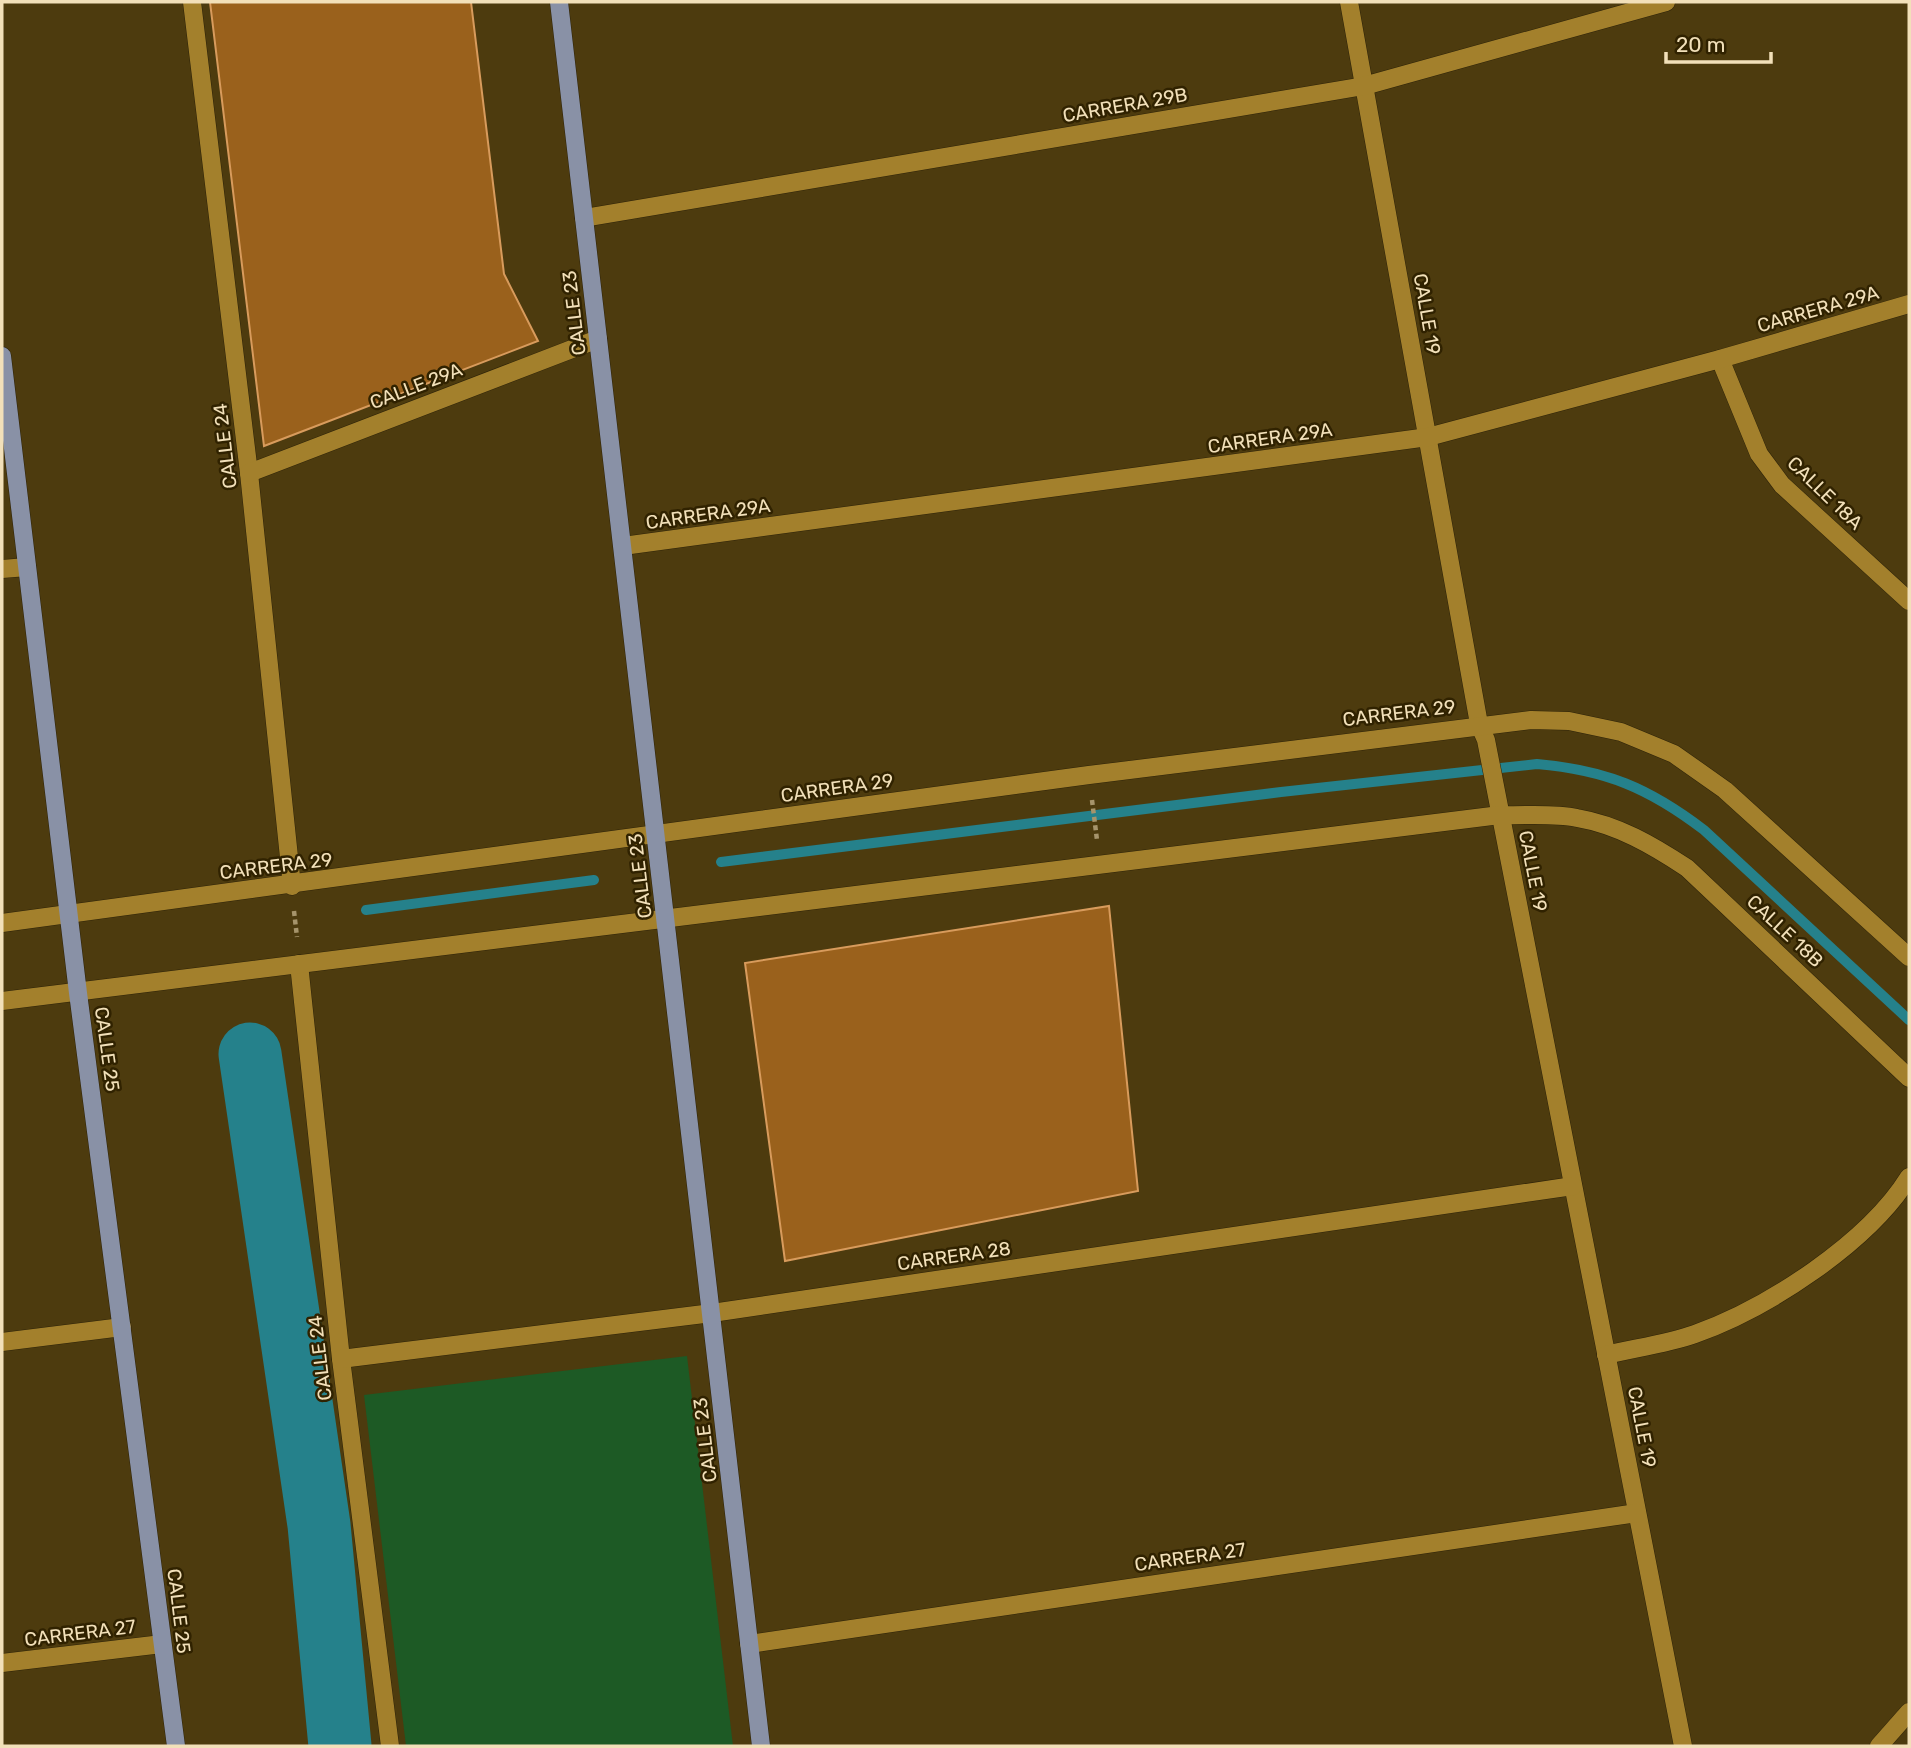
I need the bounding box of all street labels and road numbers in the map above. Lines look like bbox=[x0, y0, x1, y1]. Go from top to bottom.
street label: CARRERA 29B bbox=[1061, 83, 1189, 127]
street label: CALLE 23 bbox=[557, 269, 591, 357]
street label: CALLE 19 bbox=[1409, 272, 1445, 356]
street label: CARRERA 29A bbox=[1755, 281, 1882, 337]
street label: CALLE 29A bbox=[366, 358, 466, 414]
street label: CALLE 24 bbox=[208, 402, 242, 490]
street label: CARRERA 29A bbox=[1206, 418, 1334, 458]
street label: CALLE 18A bbox=[1783, 451, 1868, 535]
street label: CARRERA 29A bbox=[644, 494, 772, 534]
street label: CARRERA 29 bbox=[1341, 695, 1457, 731]
street label: CARRERA 29 bbox=[779, 769, 895, 807]
street label: CALLE 19 bbox=[1514, 828, 1552, 914]
street label: CALLE 23 bbox=[623, 832, 657, 920]
street label: CARRERA 29 bbox=[218, 848, 334, 884]
street label: CALLE 18B bbox=[1742, 890, 1828, 972]
street label: CALLE 25 bbox=[90, 1005, 124, 1093]
street label: CARRERA 28 bbox=[896, 1237, 1012, 1275]
street label: CALLE 24 bbox=[303, 1314, 337, 1402]
street label: CALLE 19 bbox=[1623, 1384, 1661, 1470]
street label: CALLE 23 bbox=[688, 1396, 722, 1484]
street label: CARRERA 27 bbox=[1133, 1538, 1247, 1576]
street label: CALLE 25 bbox=[162, 1567, 196, 1655]
street label: CARRERA 27 bbox=[23, 1615, 137, 1651]

